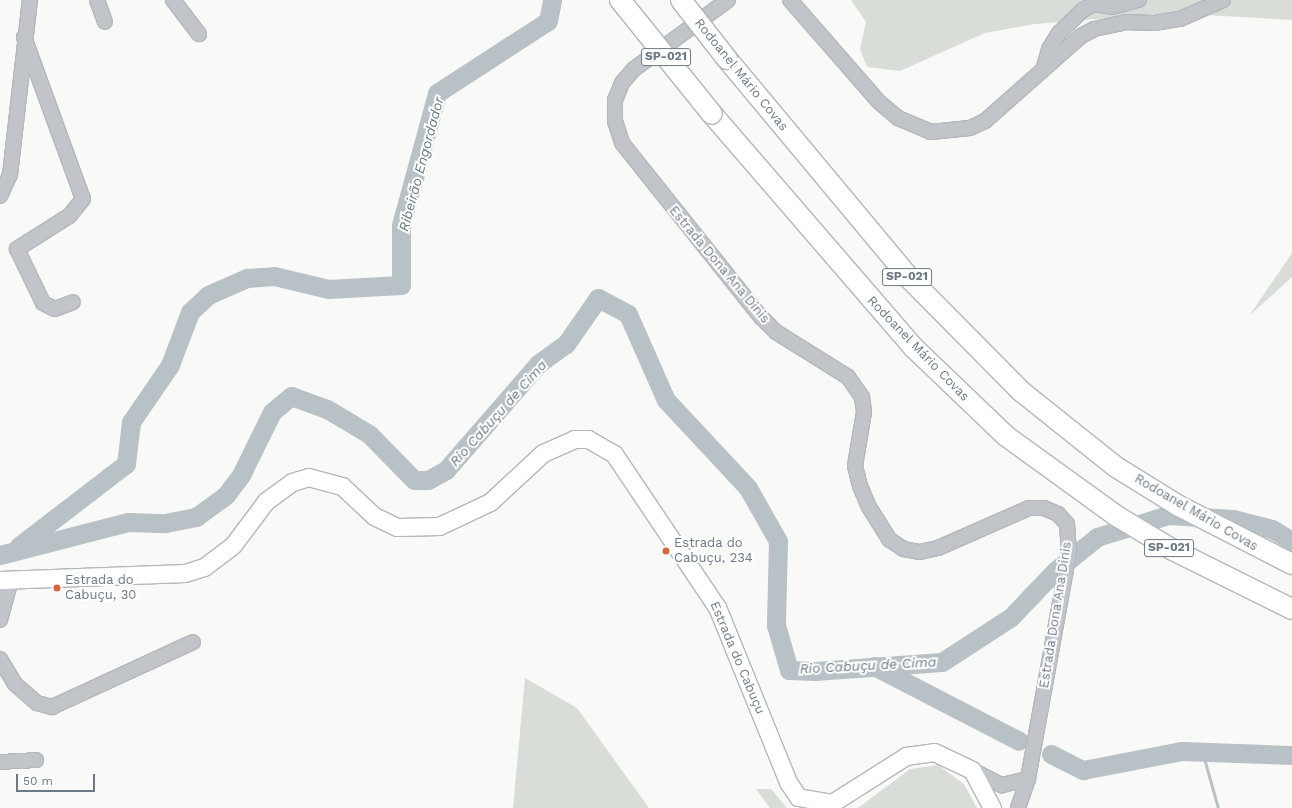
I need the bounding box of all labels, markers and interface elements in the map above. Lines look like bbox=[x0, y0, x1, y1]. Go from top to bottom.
street label: Rodoanel Mário Covas bbox=[691, 16, 791, 134]
road number: SP-021 bbox=[641, 47, 691, 67]
water label: Ribeirão Engordador bbox=[395, 95, 447, 233]
street label: Estrada Dona Ana Dinis bbox=[665, 203, 773, 327]
road number: SP-021 bbox=[882, 267, 932, 287]
street label: Rodoanel Mário Covas bbox=[864, 293, 972, 405]
water label: Rio Cabuçu de Cima bbox=[446, 356, 550, 470]
street label: Rodoanel Mário Covas bbox=[1131, 471, 1261, 555]
place label: Estrada do Cabuçu, 234 bbox=[674, 536, 753, 567]
road number: SP-021 bbox=[1144, 538, 1194, 558]
street label: Estrada Dona Ana Dinis bbox=[1037, 540, 1075, 690]
marker: Estrada do Cabuçu, 234 bbox=[661, 546, 671, 556]
place label: Estrada do Cabuçu, 30 bbox=[65, 573, 136, 604]
marker: Estrada do Cabuçu, 30 bbox=[52, 583, 62, 593]
street label: Estrada do Cabuçu bbox=[706, 599, 768, 717]
water label: Rio Cabuçu de Cima bbox=[799, 653, 937, 677]
scale bar bbox=[18, 766, 97, 792]
text: 50 m bbox=[23, 774, 53, 788]

